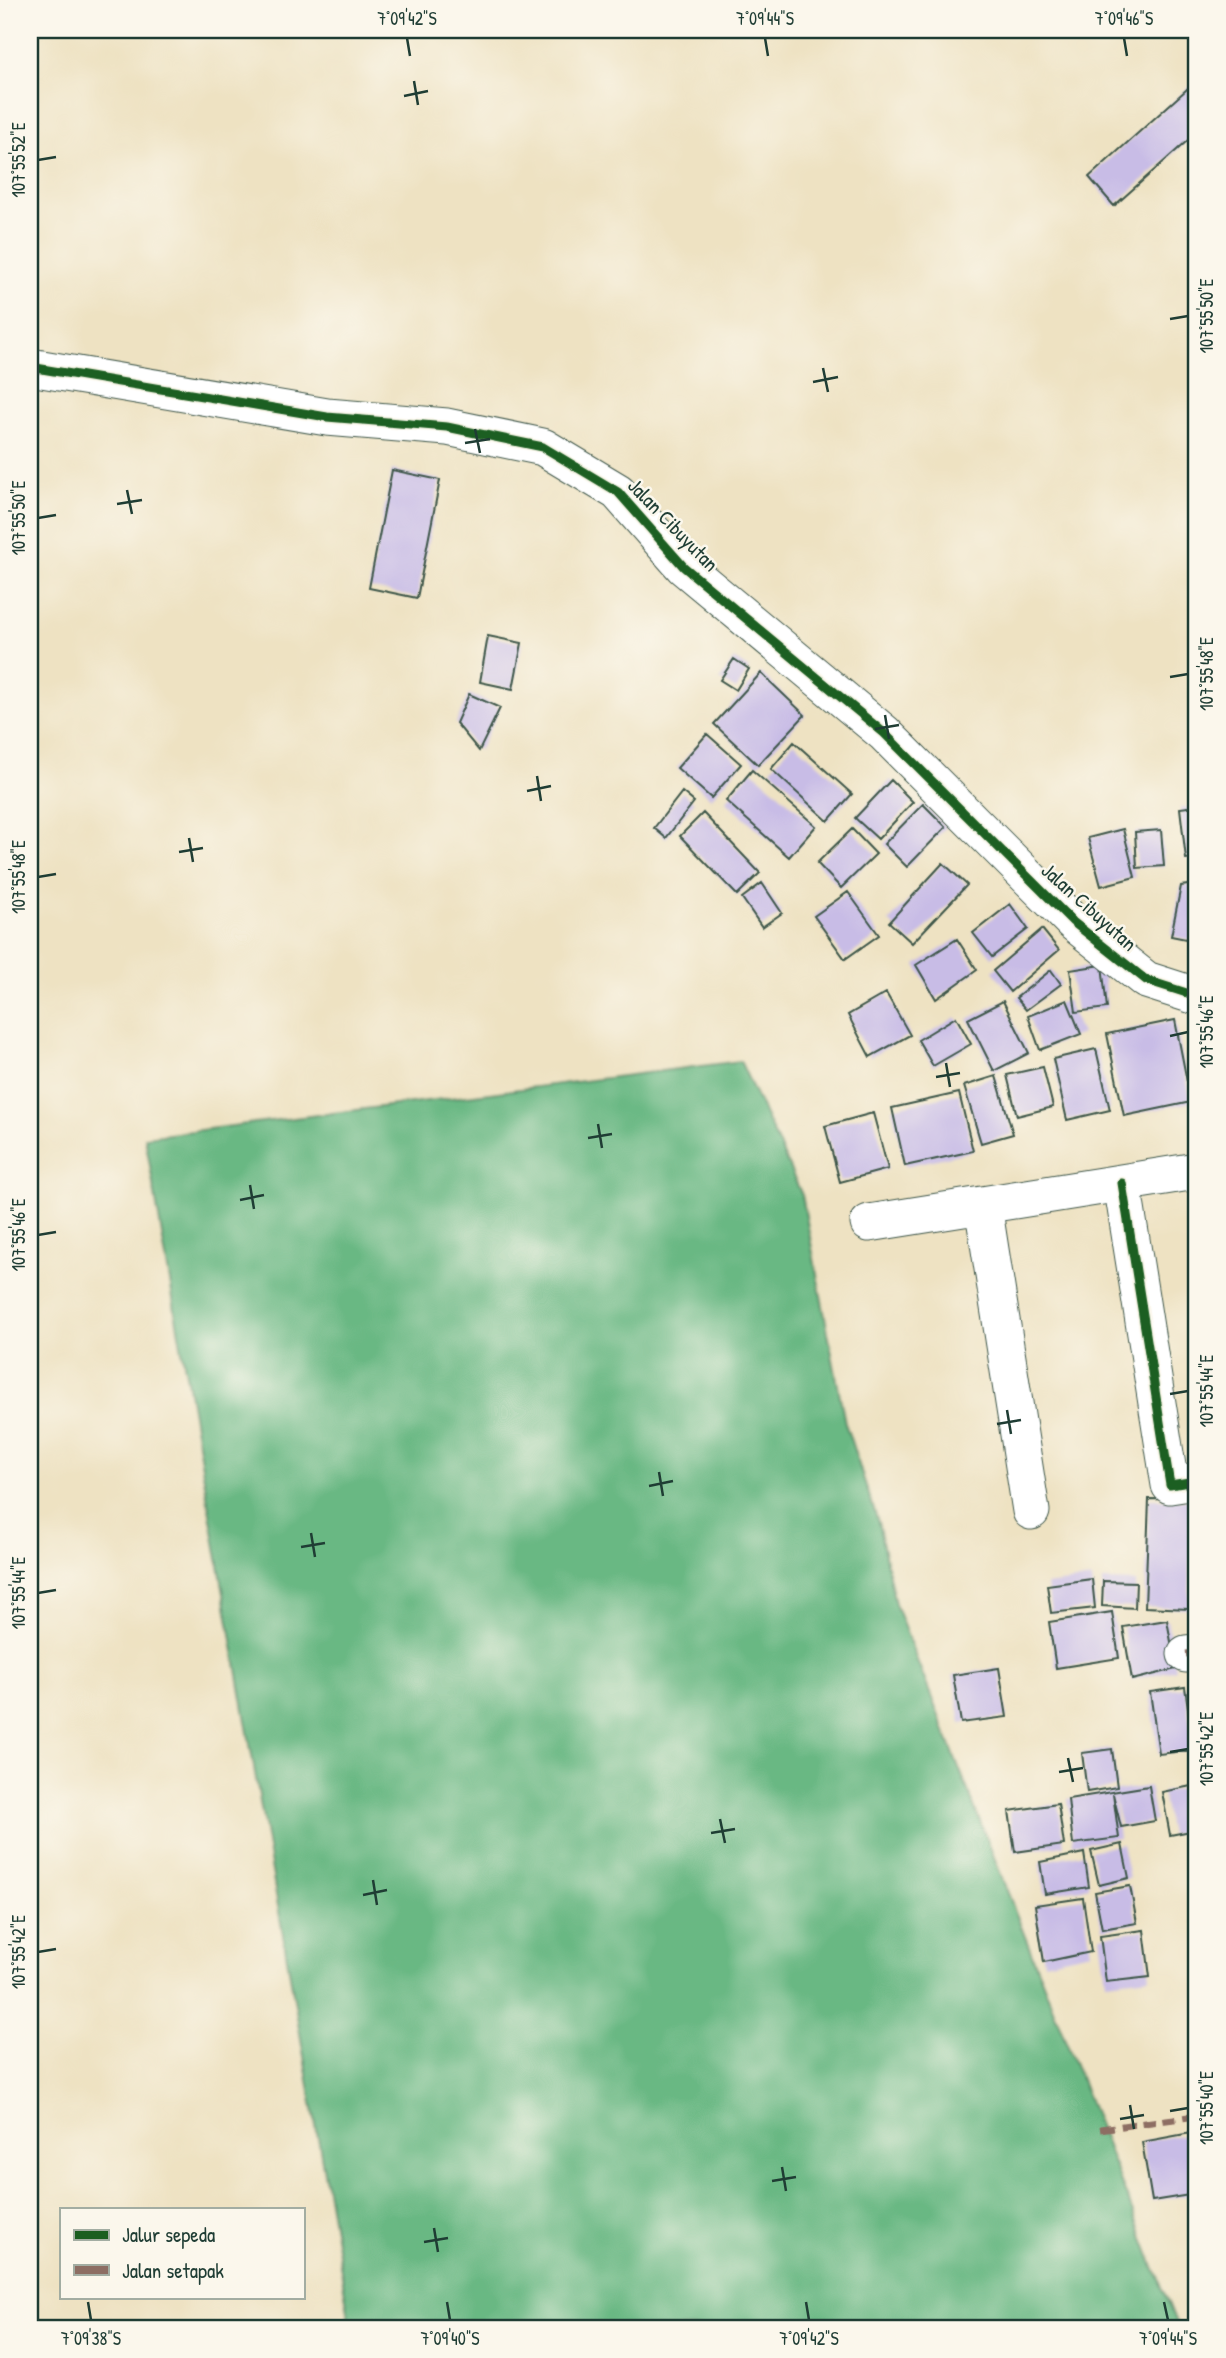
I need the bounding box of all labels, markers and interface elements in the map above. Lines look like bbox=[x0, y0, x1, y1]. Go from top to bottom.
text: 7°09'42"S bbox=[377, 6, 437, 31]
text: 7°09'44"S bbox=[736, 6, 794, 31]
text: 7°09'46"S bbox=[1095, 6, 1153, 31]
text: 107°55'52"E bbox=[6, 122, 31, 198]
text: 107°55'50"E bbox=[1194, 278, 1219, 353]
street label: Jalan Cibuyutan bbox=[621, 472, 725, 578]
text: 107°55'50"E bbox=[6, 480, 31, 555]
text: 107°55'48"E bbox=[1194, 637, 1219, 711]
text: 107°55'48"E bbox=[6, 840, 31, 914]
street label: Jalan Cibuyutan bbox=[1035, 856, 1143, 957]
text: 107°55'46"E bbox=[1194, 995, 1219, 1069]
text: 107°55'46"E bbox=[6, 1198, 31, 1272]
text: 107°55'44"E bbox=[1194, 1355, 1219, 1427]
text: 107°55'44"E bbox=[6, 1557, 31, 1629]
text: 107°55'42"E bbox=[1194, 1712, 1219, 1786]
text: 107°55'42"E bbox=[6, 1915, 31, 1989]
text: 107°55'40"E bbox=[1194, 2071, 1219, 2145]
legend bbox=[60, 2208, 304, 2298]
text: Jalur sepeda bbox=[122, 2220, 215, 2249]
text: Jalan setapak bbox=[122, 2256, 224, 2285]
text: 7°09'38"S bbox=[61, 2326, 121, 2351]
text: 7°09'40"S bbox=[420, 2326, 480, 2351]
text: 7°09'42"S bbox=[779, 2326, 839, 2351]
text: 7°09'44"S bbox=[1139, 2326, 1197, 2351]

